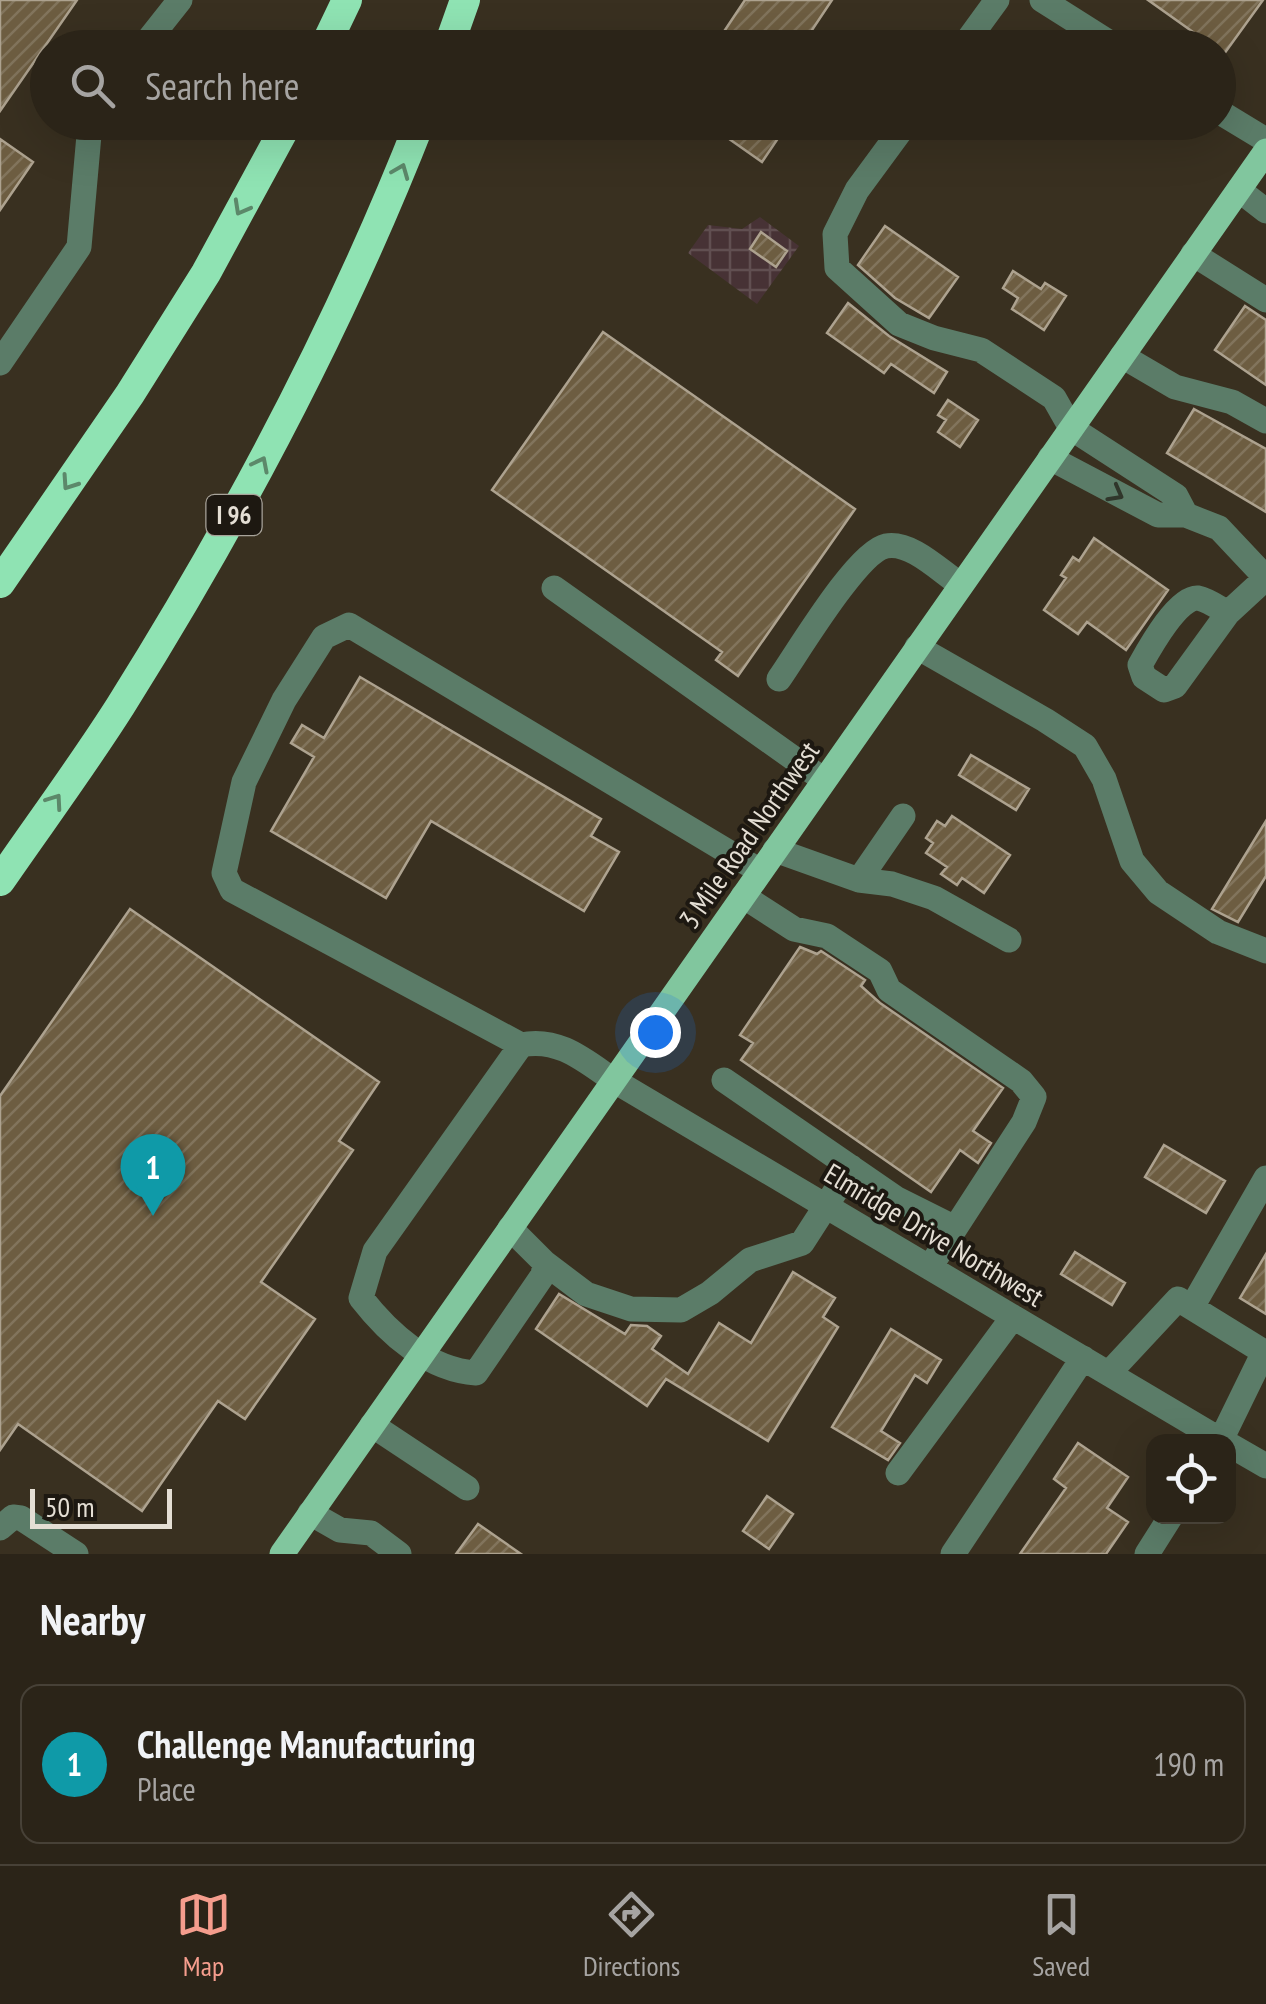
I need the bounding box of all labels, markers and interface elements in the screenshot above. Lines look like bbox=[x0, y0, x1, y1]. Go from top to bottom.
search box bbox=[30, 30, 1236, 140]
icon: search bbox=[65, 58, 120, 113]
text: Search here bbox=[145, 61, 299, 110]
one-way arrow bbox=[389, 163, 409, 180]
one-way arrow bbox=[234, 198, 254, 216]
one-way arrow bbox=[249, 456, 268, 474]
one-way arrow bbox=[63, 472, 81, 491]
one-way arrow bbox=[1105, 481, 1123, 501]
road number: I 96 bbox=[206, 495, 262, 535]
street label: 3 Mile Road Northwest bbox=[670, 733, 827, 936]
one-way arrow bbox=[43, 793, 61, 812]
your location bbox=[630, 1007, 681, 1058]
pin: 1 bbox=[120, 1134, 186, 1216]
street label: Elmridge Drive Northwest bbox=[818, 1154, 1051, 1315]
map controls bbox=[1146, 1434, 1236, 1524]
button: locate bbox=[1146, 1434, 1236, 1524]
scale bar bbox=[30, 1484, 172, 1528]
text: 50 m bbox=[45, 1488, 94, 1525]
text: Nearby bbox=[40, 1592, 145, 1647]
text: Challenge Manufacturing bbox=[137, 1719, 475, 1768]
text: 1 bbox=[67, 1743, 82, 1785]
text: 190 m bbox=[1153, 1743, 1224, 1785]
text: Place bbox=[137, 1768, 196, 1810]
tab: Map bbox=[176, 1887, 231, 1984]
tab: Directions bbox=[583, 1887, 680, 1984]
tab: Saved bbox=[1032, 1887, 1090, 1984]

